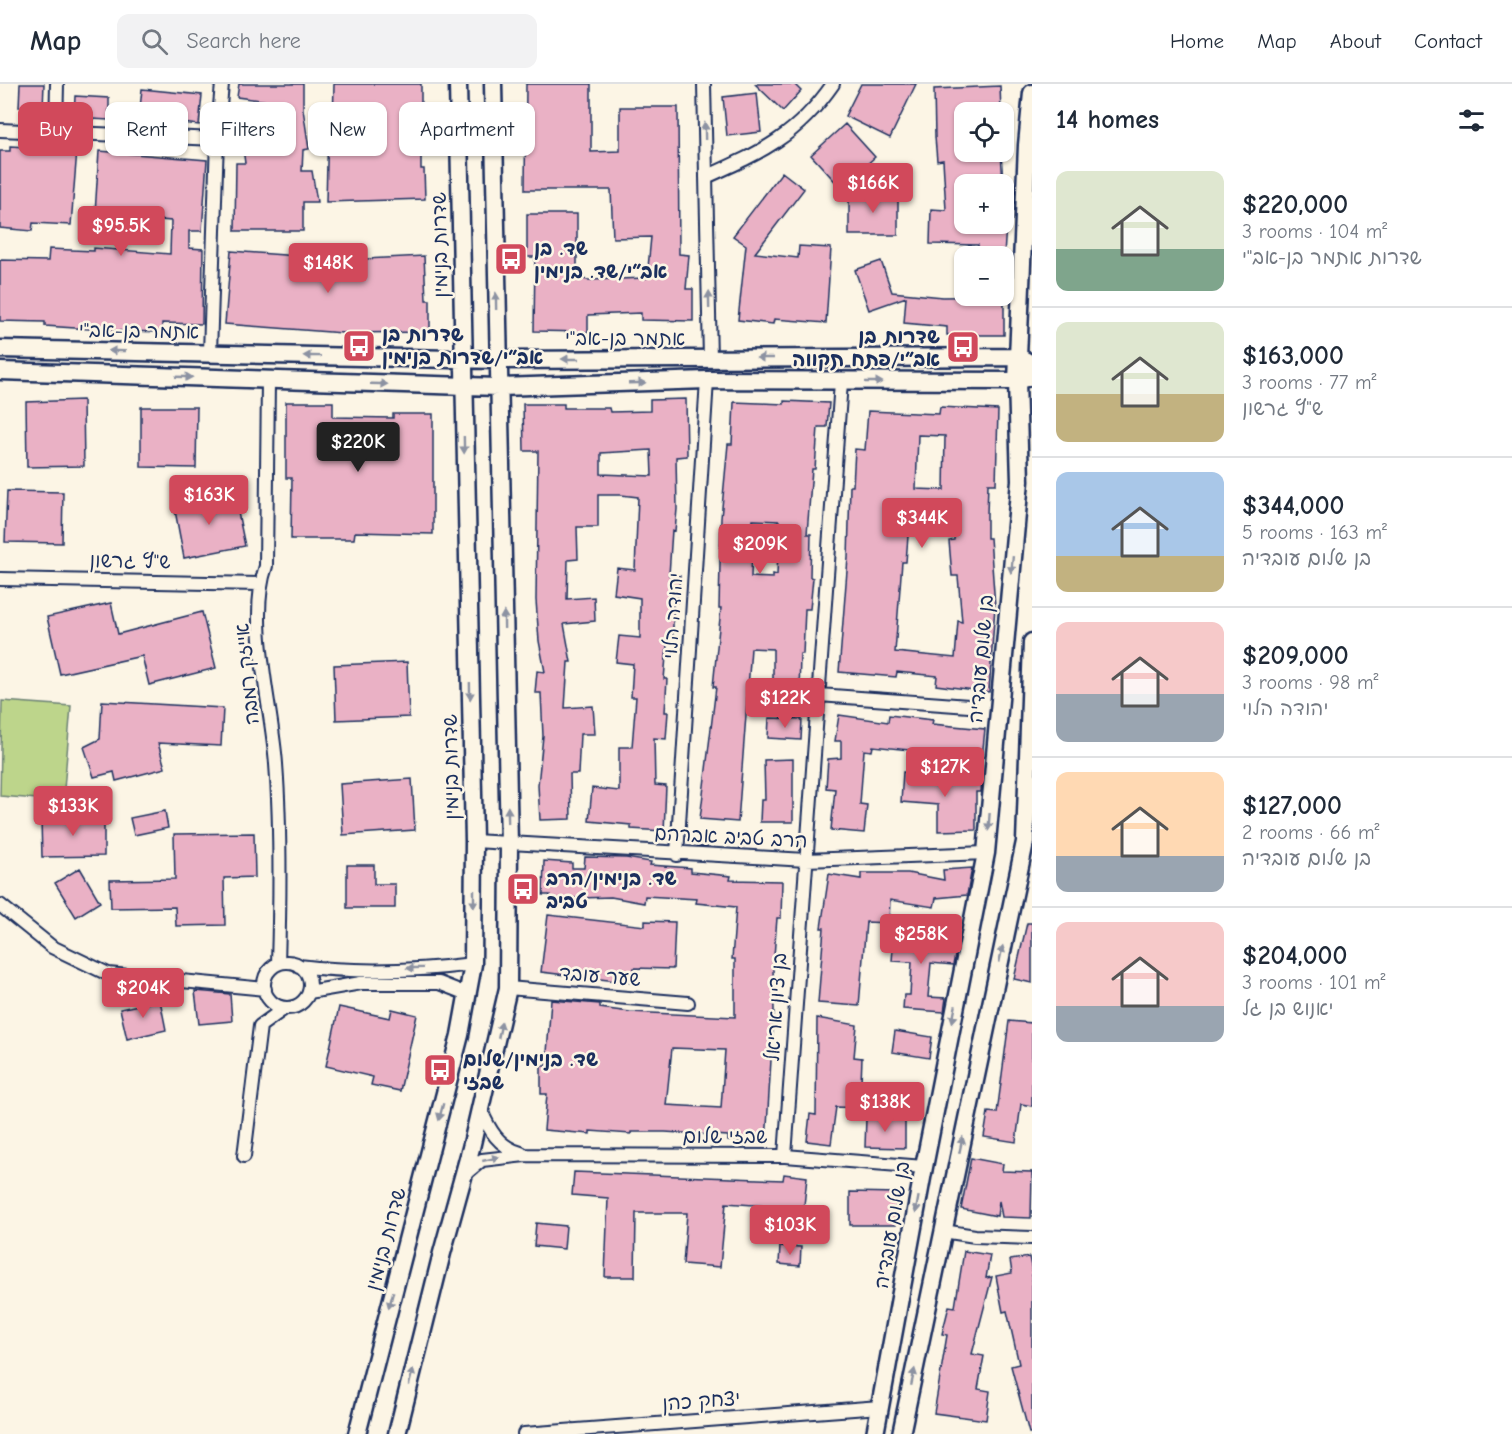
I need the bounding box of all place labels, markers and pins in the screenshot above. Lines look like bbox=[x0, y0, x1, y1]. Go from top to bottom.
pin: $166K bbox=[831, 163, 915, 214]
pin: $95.5K bbox=[72, 206, 170, 257]
place label: שד. בן אב״י/שד. בנימין bbox=[534, 237, 667, 284]
bus stop icon: שד. בן אב״י/שד. בנימין bbox=[493, 241, 529, 277]
pin: $148K bbox=[286, 243, 370, 294]
place label: שדרות בן אב״י/שדרות בנימין bbox=[382, 323, 543, 370]
place label: שדרות בן אב״י/פתח תקווה bbox=[792, 325, 940, 372]
bus stop icon: שדרות בן אב״י/שדרות בנימין bbox=[341, 328, 377, 364]
bus stop icon: שדרות בן אב״י/פתח תקווה bbox=[945, 329, 981, 365]
pin: $220K bbox=[316, 422, 400, 473]
pin: $163K bbox=[167, 475, 251, 526]
pin: $344K bbox=[880, 498, 964, 549]
pin: $209K bbox=[718, 524, 802, 575]
pin: $122K bbox=[743, 678, 827, 729]
pin: $127K bbox=[903, 747, 987, 798]
pin: $133K bbox=[31, 786, 115, 837]
place label: שד. בנימין/הרב טביב bbox=[545, 867, 677, 913]
bus stop icon: שד. בנימין/הרב טביב bbox=[505, 871, 541, 907]
pin: $258K bbox=[879, 914, 963, 965]
pin: $204K bbox=[101, 968, 185, 1019]
place label: שד. בנימין/שלום שבזי bbox=[463, 1048, 598, 1094]
bus stop icon: שד. בנימין/שלום שבזי bbox=[422, 1052, 458, 1088]
pin: $138K bbox=[843, 1082, 927, 1133]
pin: $103K bbox=[748, 1205, 832, 1256]

